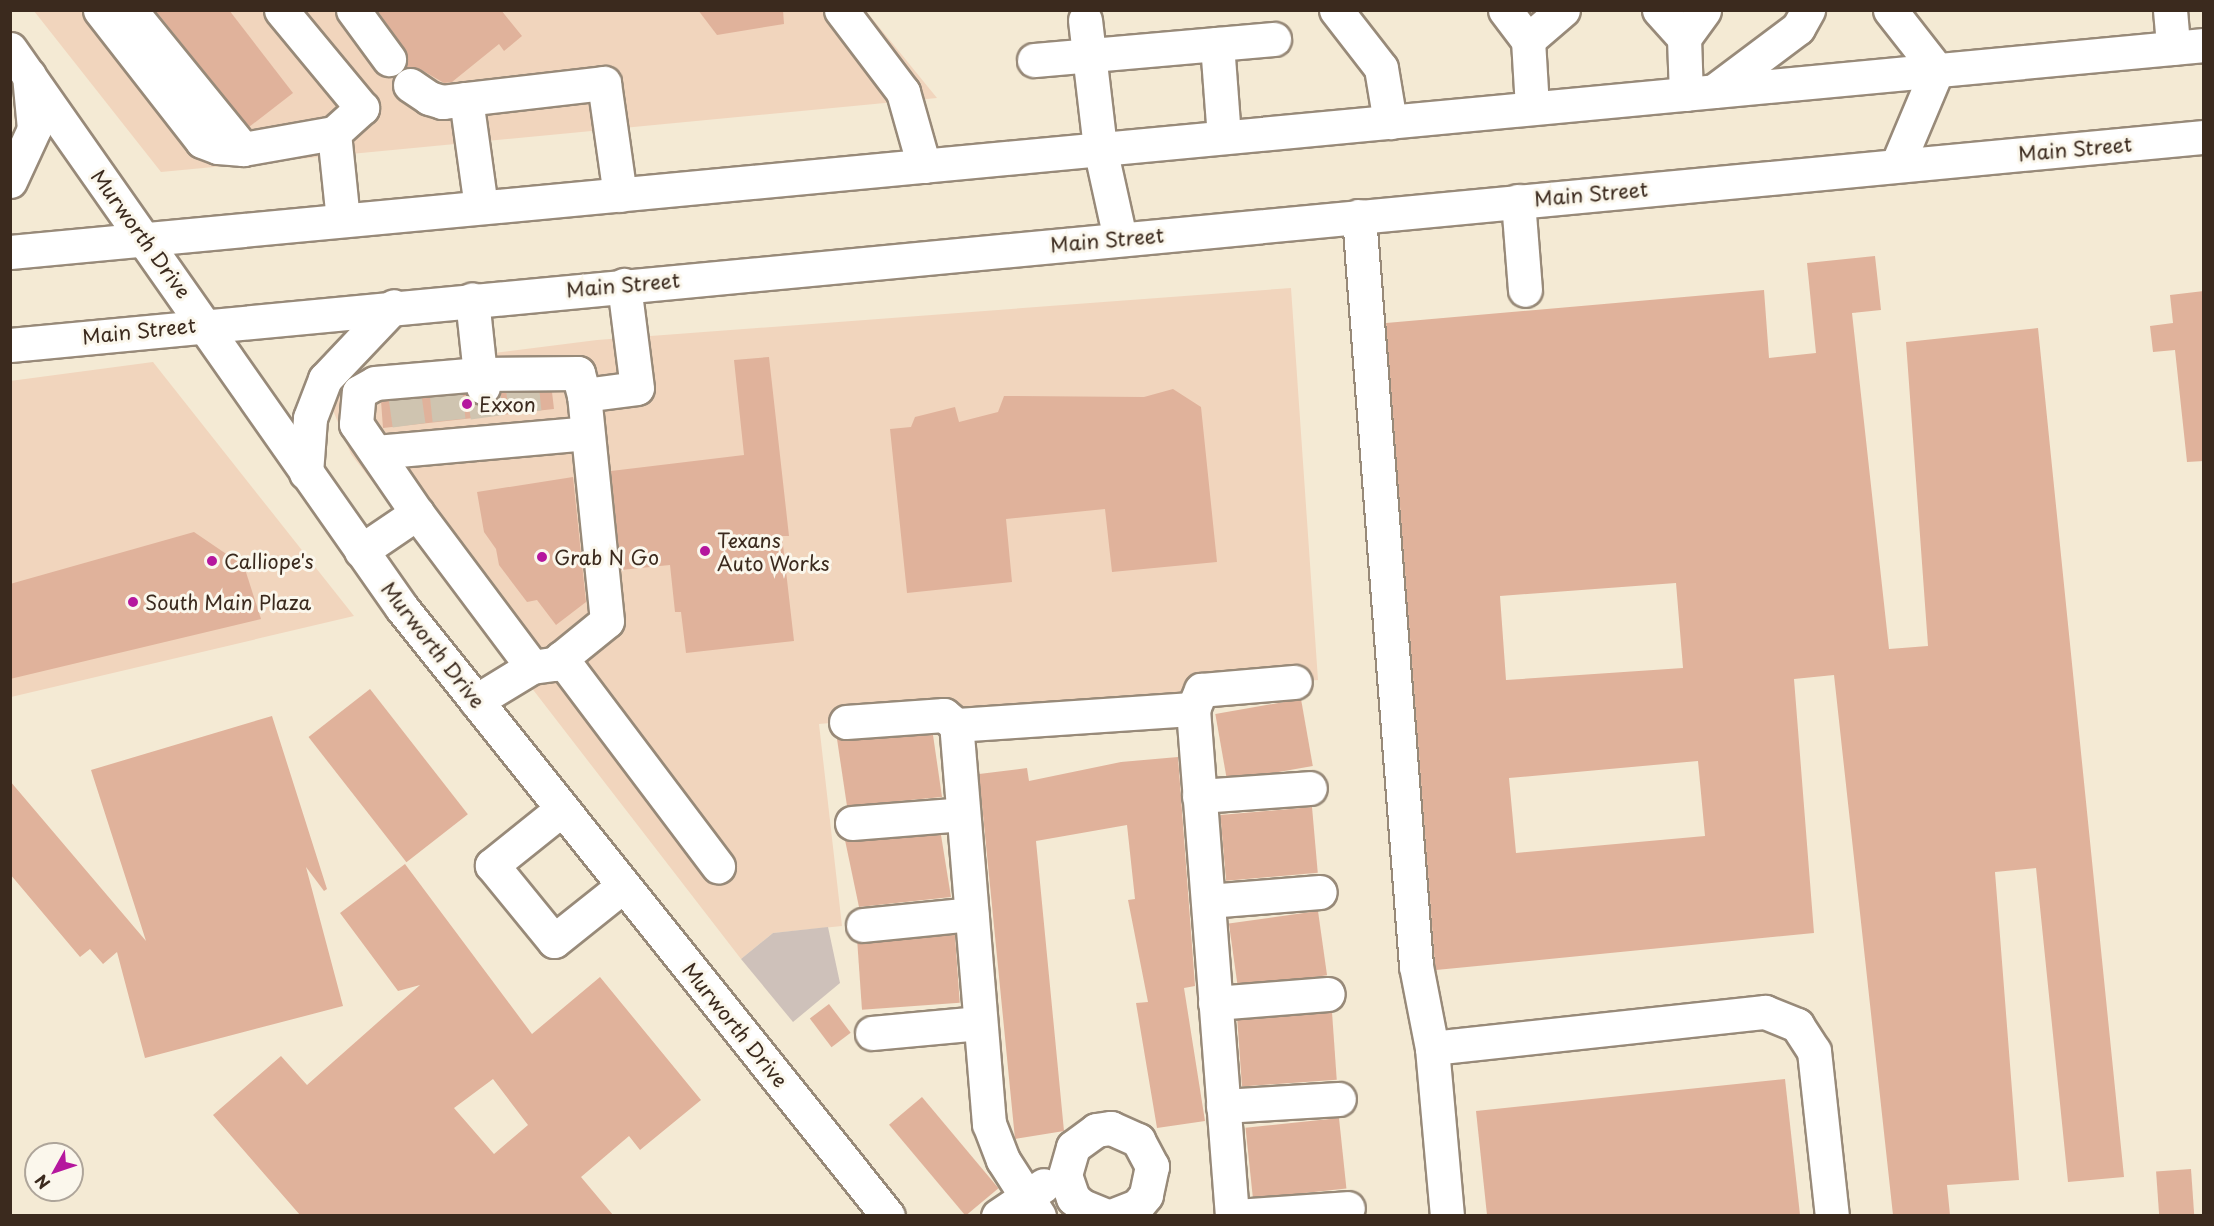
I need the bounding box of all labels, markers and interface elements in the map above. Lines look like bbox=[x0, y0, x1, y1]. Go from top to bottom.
street label: Main Street bbox=[2017, 132, 2133, 166]
street label: Murworth Drive bbox=[86, 165, 196, 303]
street label: Main Street bbox=[1533, 177, 1649, 211]
street label: Main Street bbox=[1049, 223, 1165, 257]
street label: Main Street bbox=[565, 268, 681, 302]
street label: Main Street bbox=[81, 313, 197, 349]
place label: Exxon bbox=[479, 392, 536, 416]
marker: Exxon bbox=[460, 397, 474, 411]
place label: Texans Auto Works bbox=[717, 528, 831, 575]
marker: Texans Auto Works bbox=[698, 544, 712, 558]
place label: Grab N Go bbox=[554, 545, 659, 569]
place label: Calliope's bbox=[224, 549, 314, 573]
marker: Grab N Go bbox=[535, 550, 549, 564]
marker: Calliope's bbox=[205, 554, 219, 568]
street label: Murworth Drive bbox=[376, 577, 490, 713]
place label: South Main Plaza bbox=[145, 590, 313, 614]
marker: South Main Plaza bbox=[126, 595, 140, 609]
street label: Murworth Drive bbox=[677, 958, 793, 1092]
north arrow bbox=[24, 1142, 84, 1202]
text: N bbox=[28, 1170, 55, 1195]

